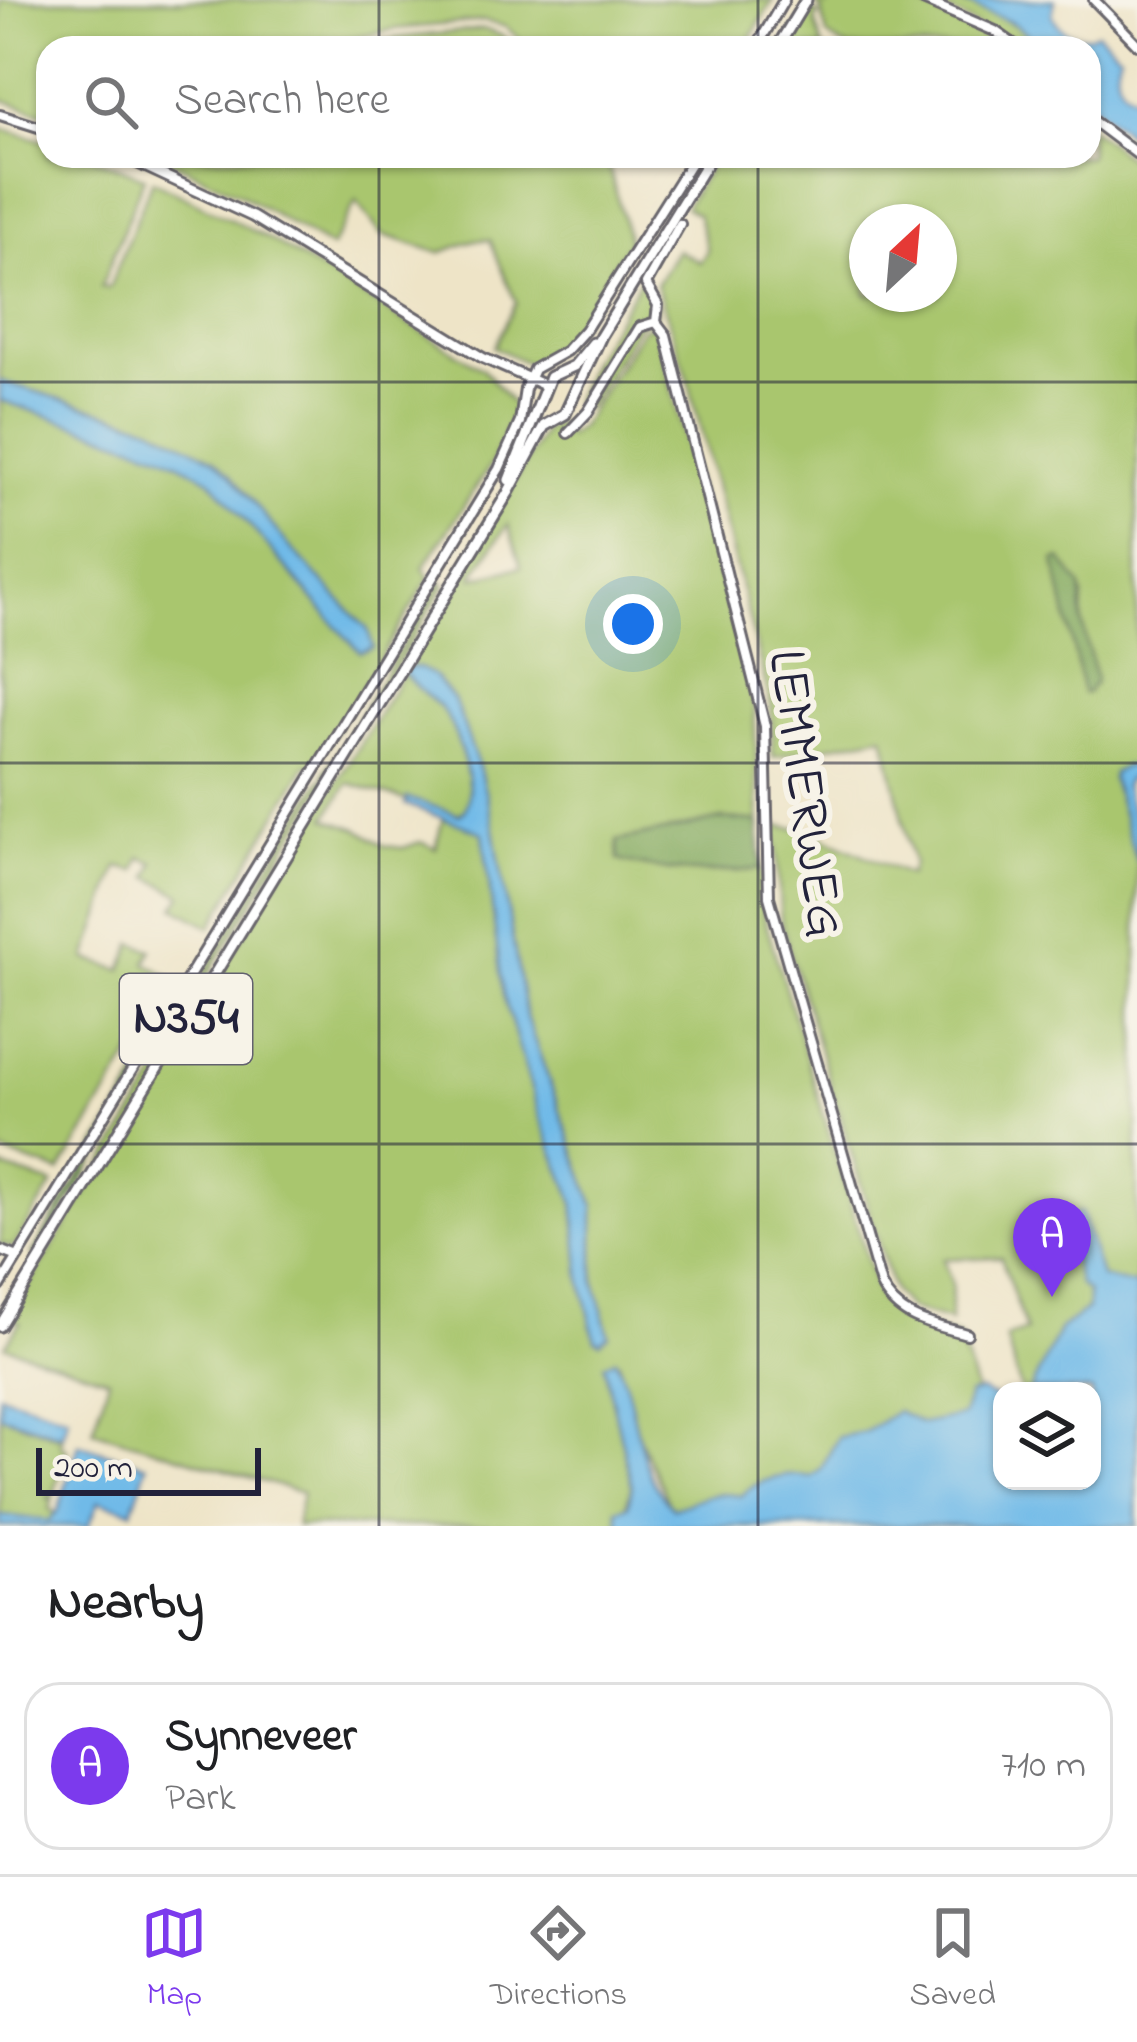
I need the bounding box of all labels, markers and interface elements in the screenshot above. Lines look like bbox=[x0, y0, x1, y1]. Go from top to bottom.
search box bbox=[36, 36, 1101, 168]
icon: search bbox=[78, 69, 144, 135]
text: Search here bbox=[174, 69, 390, 135]
north arrow bbox=[849, 204, 957, 312]
your location bbox=[603, 594, 663, 654]
street label: LEMMERWEG bbox=[744, 645, 862, 943]
road number: N354 bbox=[120, 974, 252, 1064]
pin: A bbox=[1013, 1198, 1091, 1297]
map controls bbox=[993, 1382, 1101, 1490]
button: layers bbox=[993, 1382, 1101, 1490]
scale bar bbox=[36, 1442, 261, 1495]
text: 200 m bbox=[54, 1445, 133, 1493]
text: Nearby bbox=[48, 1567, 204, 1642]
text: Synneveer bbox=[165, 1705, 356, 1771]
text: A bbox=[78, 1738, 102, 1795]
text: 710 m bbox=[1001, 1738, 1086, 1795]
text: Park bbox=[165, 1771, 235, 1828]
tab: Map bbox=[141, 1900, 207, 2020]
tab: Directions bbox=[490, 1900, 627, 2020]
tab: Saved bbox=[910, 1900, 996, 2020]

